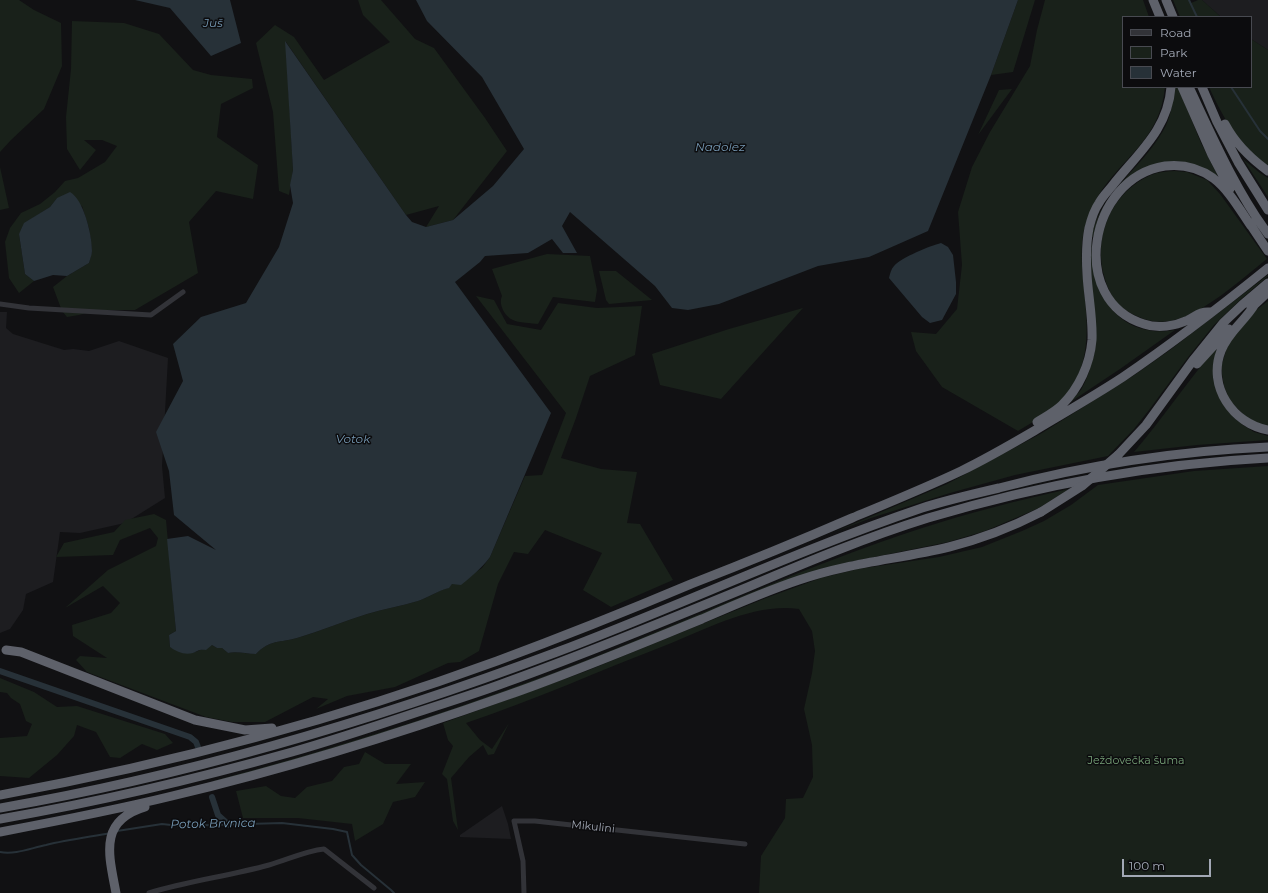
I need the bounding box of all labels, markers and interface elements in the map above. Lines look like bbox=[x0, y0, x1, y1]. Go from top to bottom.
water label: Juš bbox=[203, 16, 223, 30]
legend bbox=[1122, 16, 1252, 88]
text: Road bbox=[1160, 25, 1191, 40]
text: Park bbox=[1160, 45, 1187, 60]
text: Water bbox=[1160, 65, 1196, 80]
water label: Nadolez bbox=[695, 140, 745, 154]
water label: Votok bbox=[336, 432, 370, 446]
park label: Ježdovečka šuma bbox=[1087, 754, 1185, 768]
water label: Potok Brvnica bbox=[170, 816, 256, 832]
street label: Mikulini bbox=[571, 818, 615, 836]
scale bar bbox=[1124, 851, 1213, 877]
text: 100 m bbox=[1129, 858, 1165, 873]

